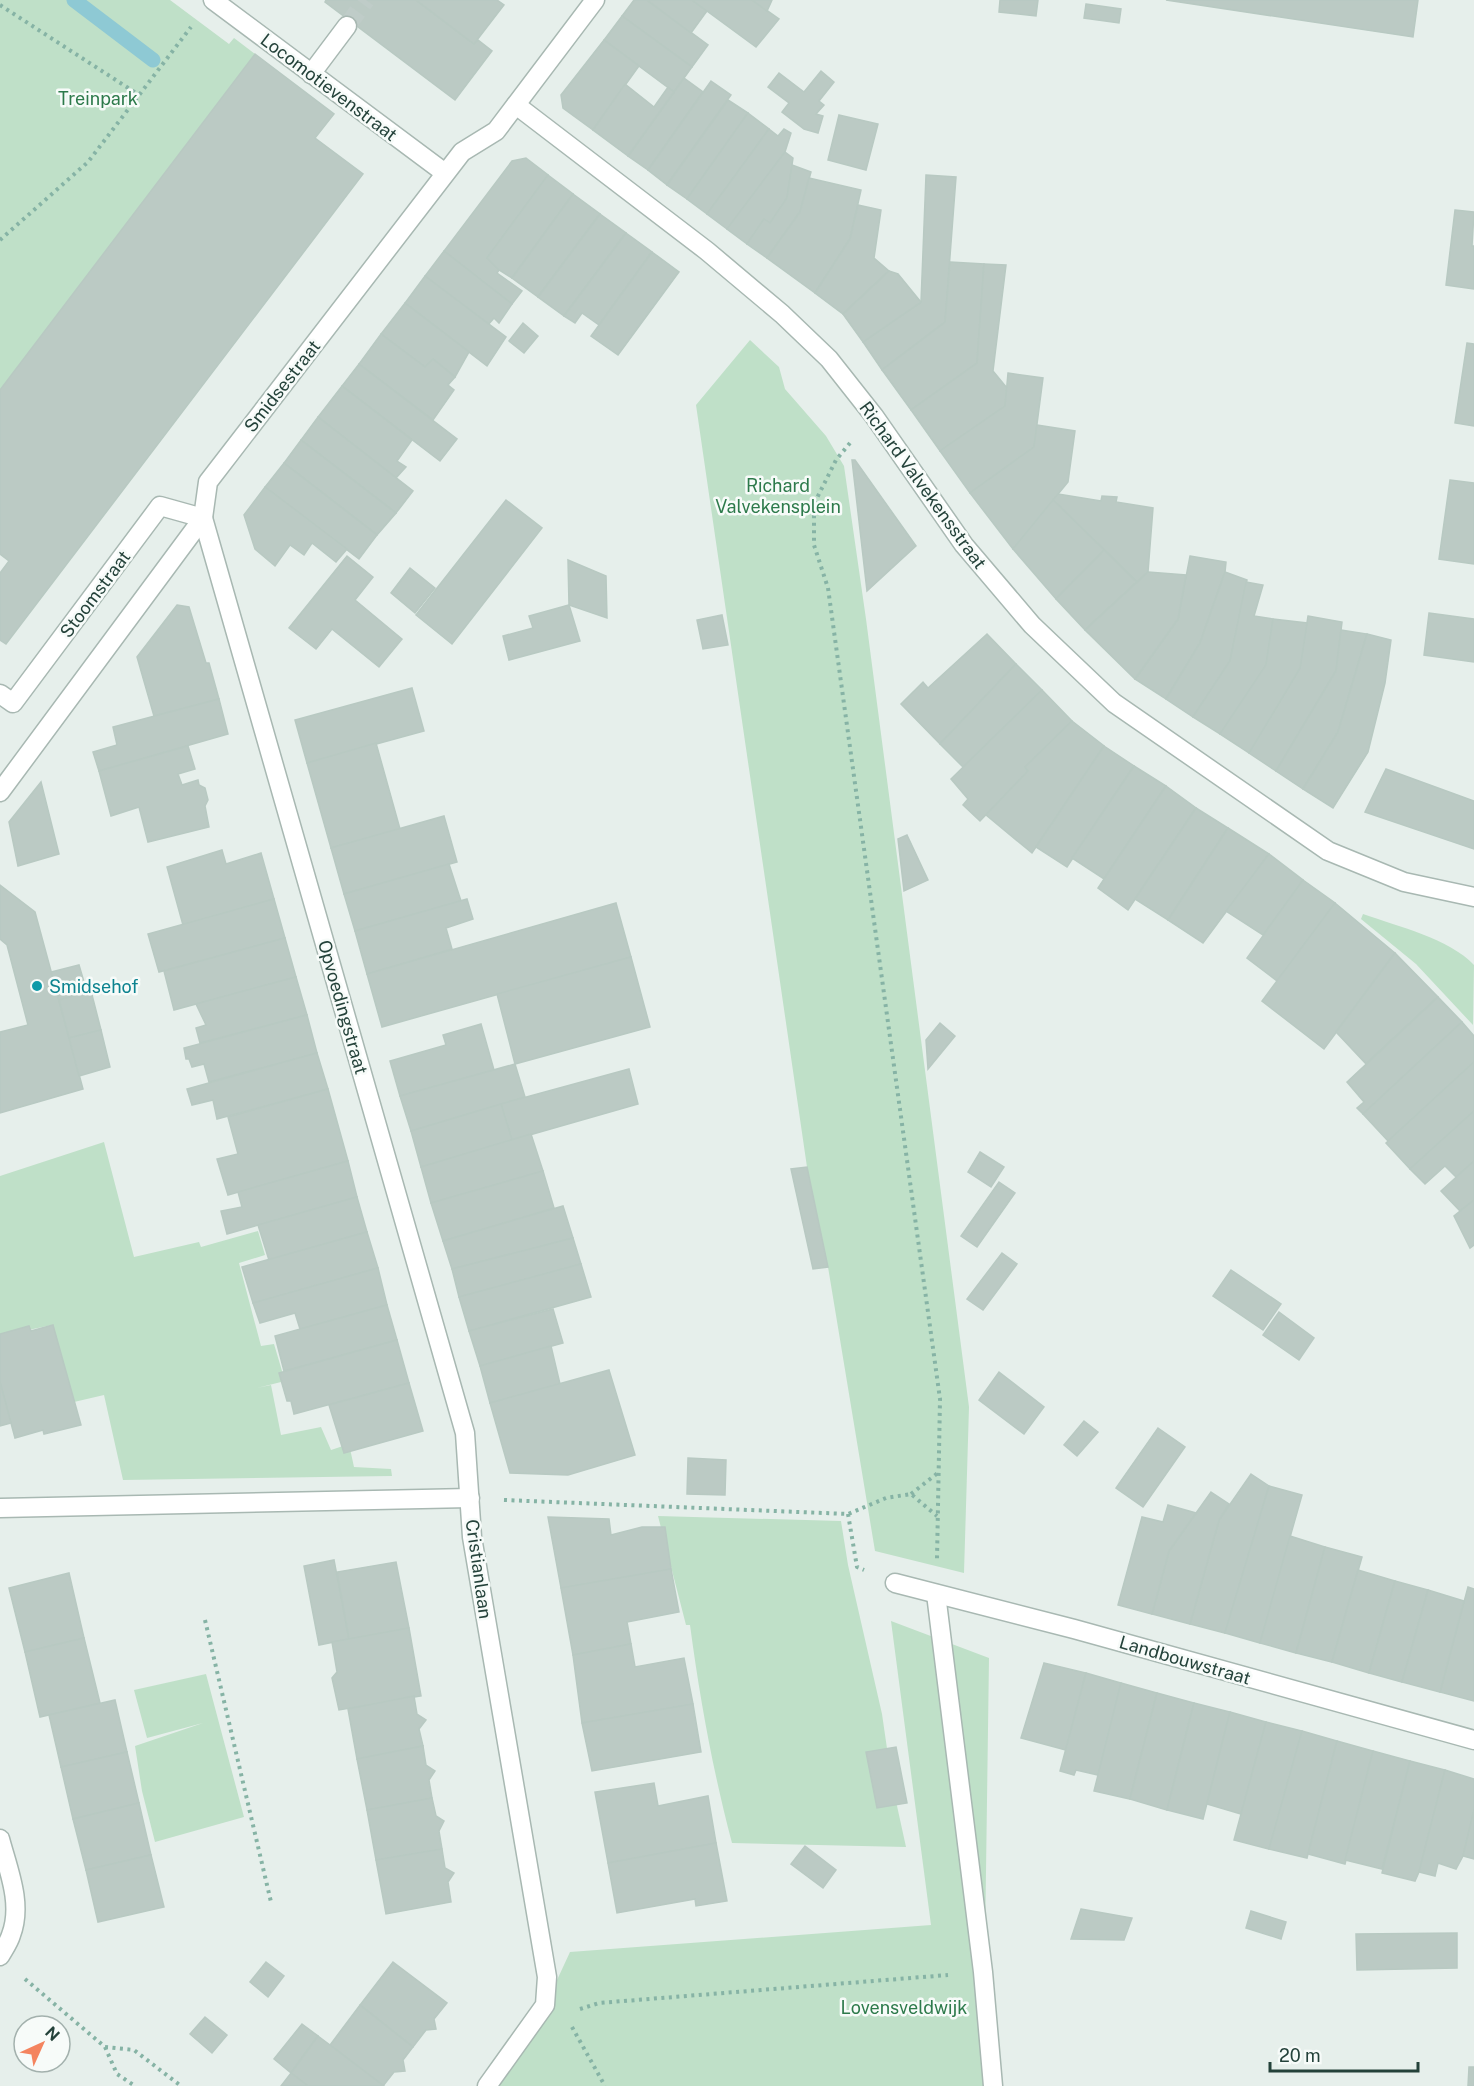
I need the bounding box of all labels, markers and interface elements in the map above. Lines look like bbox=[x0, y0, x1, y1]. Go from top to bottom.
street label: Locomotievenstraat bbox=[257, 29, 401, 145]
park label: Treinpark bbox=[58, 88, 138, 109]
street label: Smidsestraat bbox=[239, 336, 325, 436]
street label: Richard Valvekensstraat bbox=[855, 397, 991, 573]
park label: Richard Valvekensplein bbox=[715, 475, 841, 517]
street label: Stoomstraat bbox=[55, 546, 135, 642]
street label: Opvoedingstraat bbox=[314, 937, 372, 1077]
place label: Smidsehof bbox=[49, 976, 138, 997]
marker: Smidsehof bbox=[30, 979, 44, 993]
street label: Cristianlaan bbox=[462, 1518, 496, 1620]
street label: Landbouwstraat bbox=[1117, 1631, 1253, 1689]
park label: Lovensveldwijk bbox=[841, 1997, 967, 2018]
north arrow bbox=[12, 2014, 72, 2074]
text: N bbox=[41, 2023, 63, 2045]
scale bar bbox=[1270, 2035, 1418, 2073]
text: 20 m bbox=[1279, 2045, 1321, 2066]

